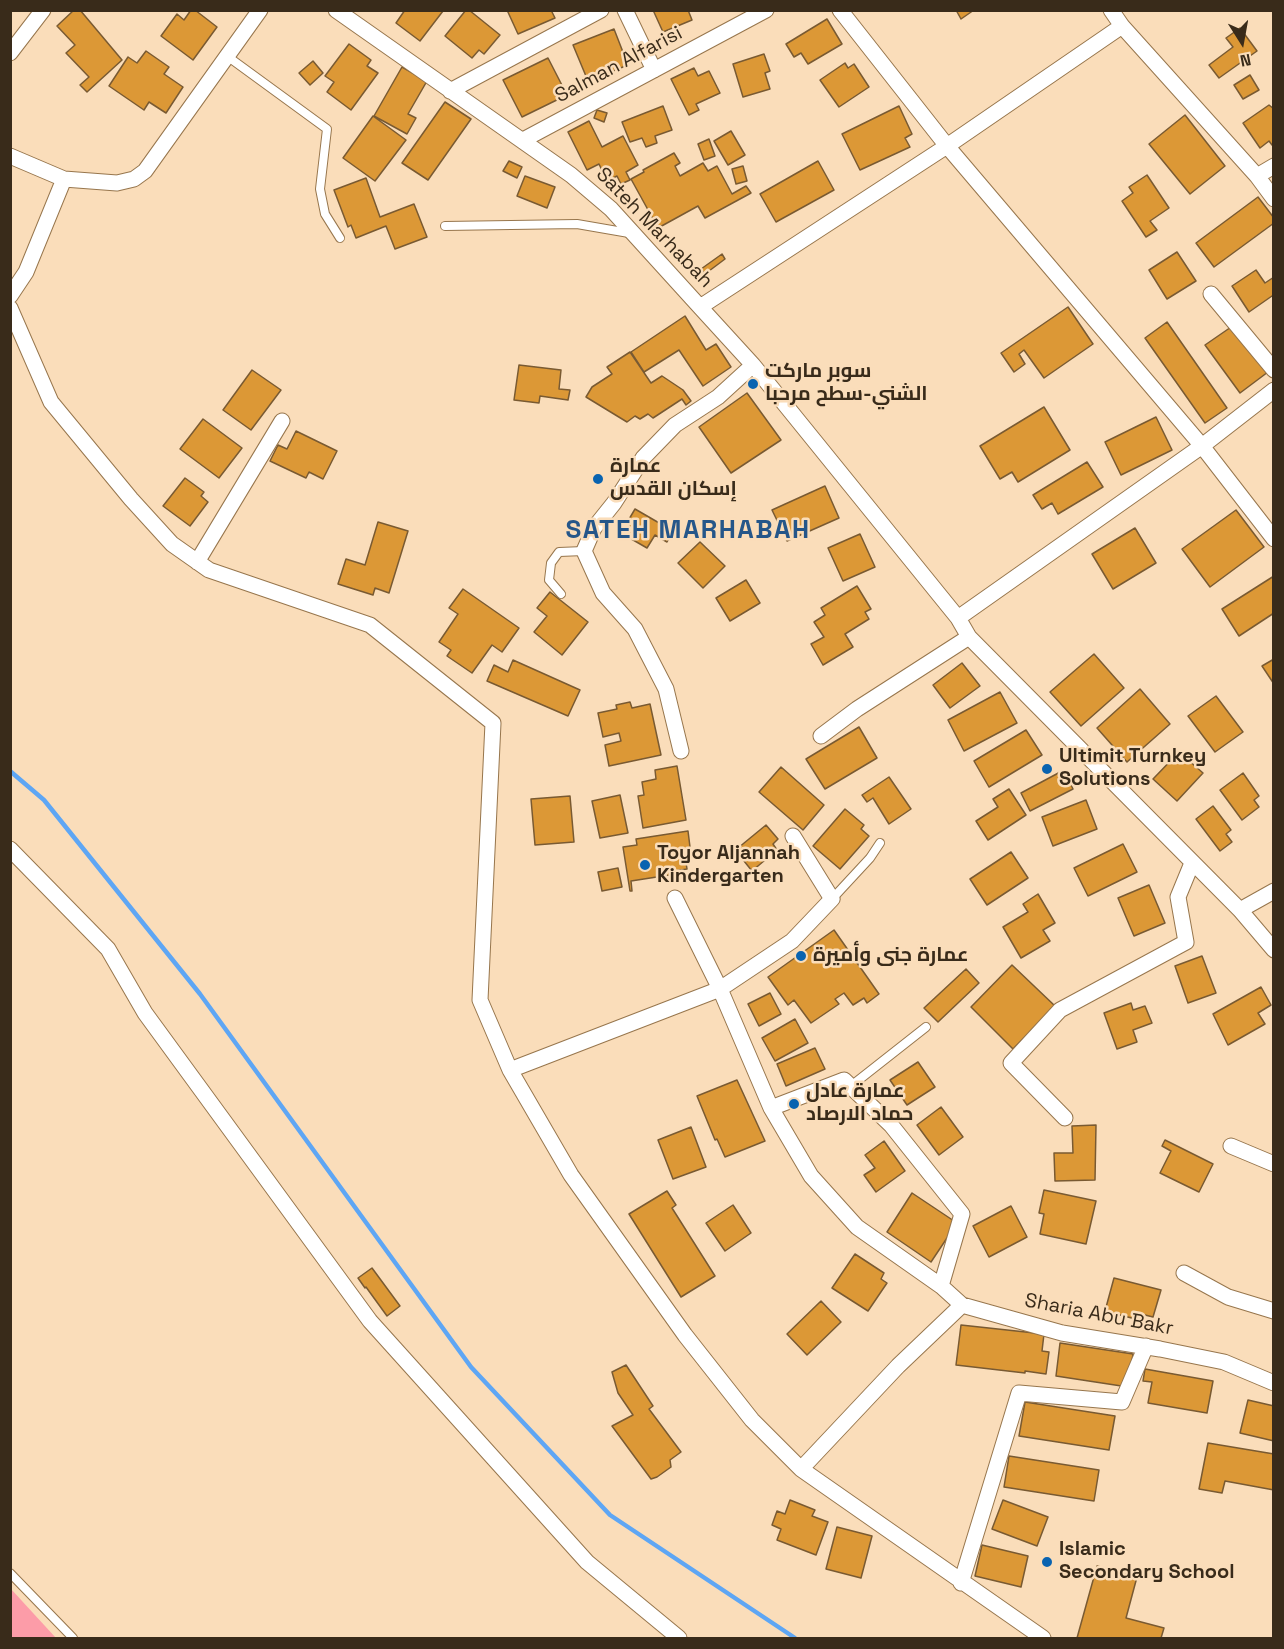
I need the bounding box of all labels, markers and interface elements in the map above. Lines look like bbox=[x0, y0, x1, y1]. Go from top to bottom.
north arrow bbox=[1212, 12, 1272, 72]
street label: Salman Alfarisi bbox=[551, 21, 687, 109]
text: N bbox=[1238, 49, 1253, 71]
street label: Sateh Marhabah bbox=[591, 163, 717, 293]
place label: سوبر ماركت الشني-سطح مرحبا bbox=[765, 360, 928, 407]
marker: سوبر ماركت الشني-سطح مرحبا bbox=[746, 377, 760, 391]
place label: عمارة إسكان القدس bbox=[610, 455, 737, 502]
marker: عمارة إسكان القدس bbox=[591, 472, 605, 486]
district label: SATEH MARHABAH bbox=[566, 515, 810, 547]
place label: Ultimit Turnkey Solutions bbox=[1059, 745, 1206, 792]
marker: Ultimit Turnkey Solutions bbox=[1040, 762, 1054, 776]
place label: Toyor Aljannah Kindergarten bbox=[657, 842, 800, 889]
marker: Toyor Aljannah Kindergarten bbox=[638, 858, 652, 872]
place label: عمارة جنى وأميرة bbox=[813, 944, 968, 968]
marker: عمارة جنى وأميرة bbox=[794, 949, 808, 963]
place label: عمارة عادل حماد الارصاد bbox=[806, 1080, 913, 1127]
marker: عمارة عادل حماد الارصاد bbox=[787, 1097, 801, 1111]
street label: Sharia Abu Bakr bbox=[1023, 1289, 1175, 1341]
place label: Islamic Secondary School bbox=[1059, 1538, 1235, 1585]
marker: Islamic Secondary School bbox=[1040, 1555, 1054, 1569]

